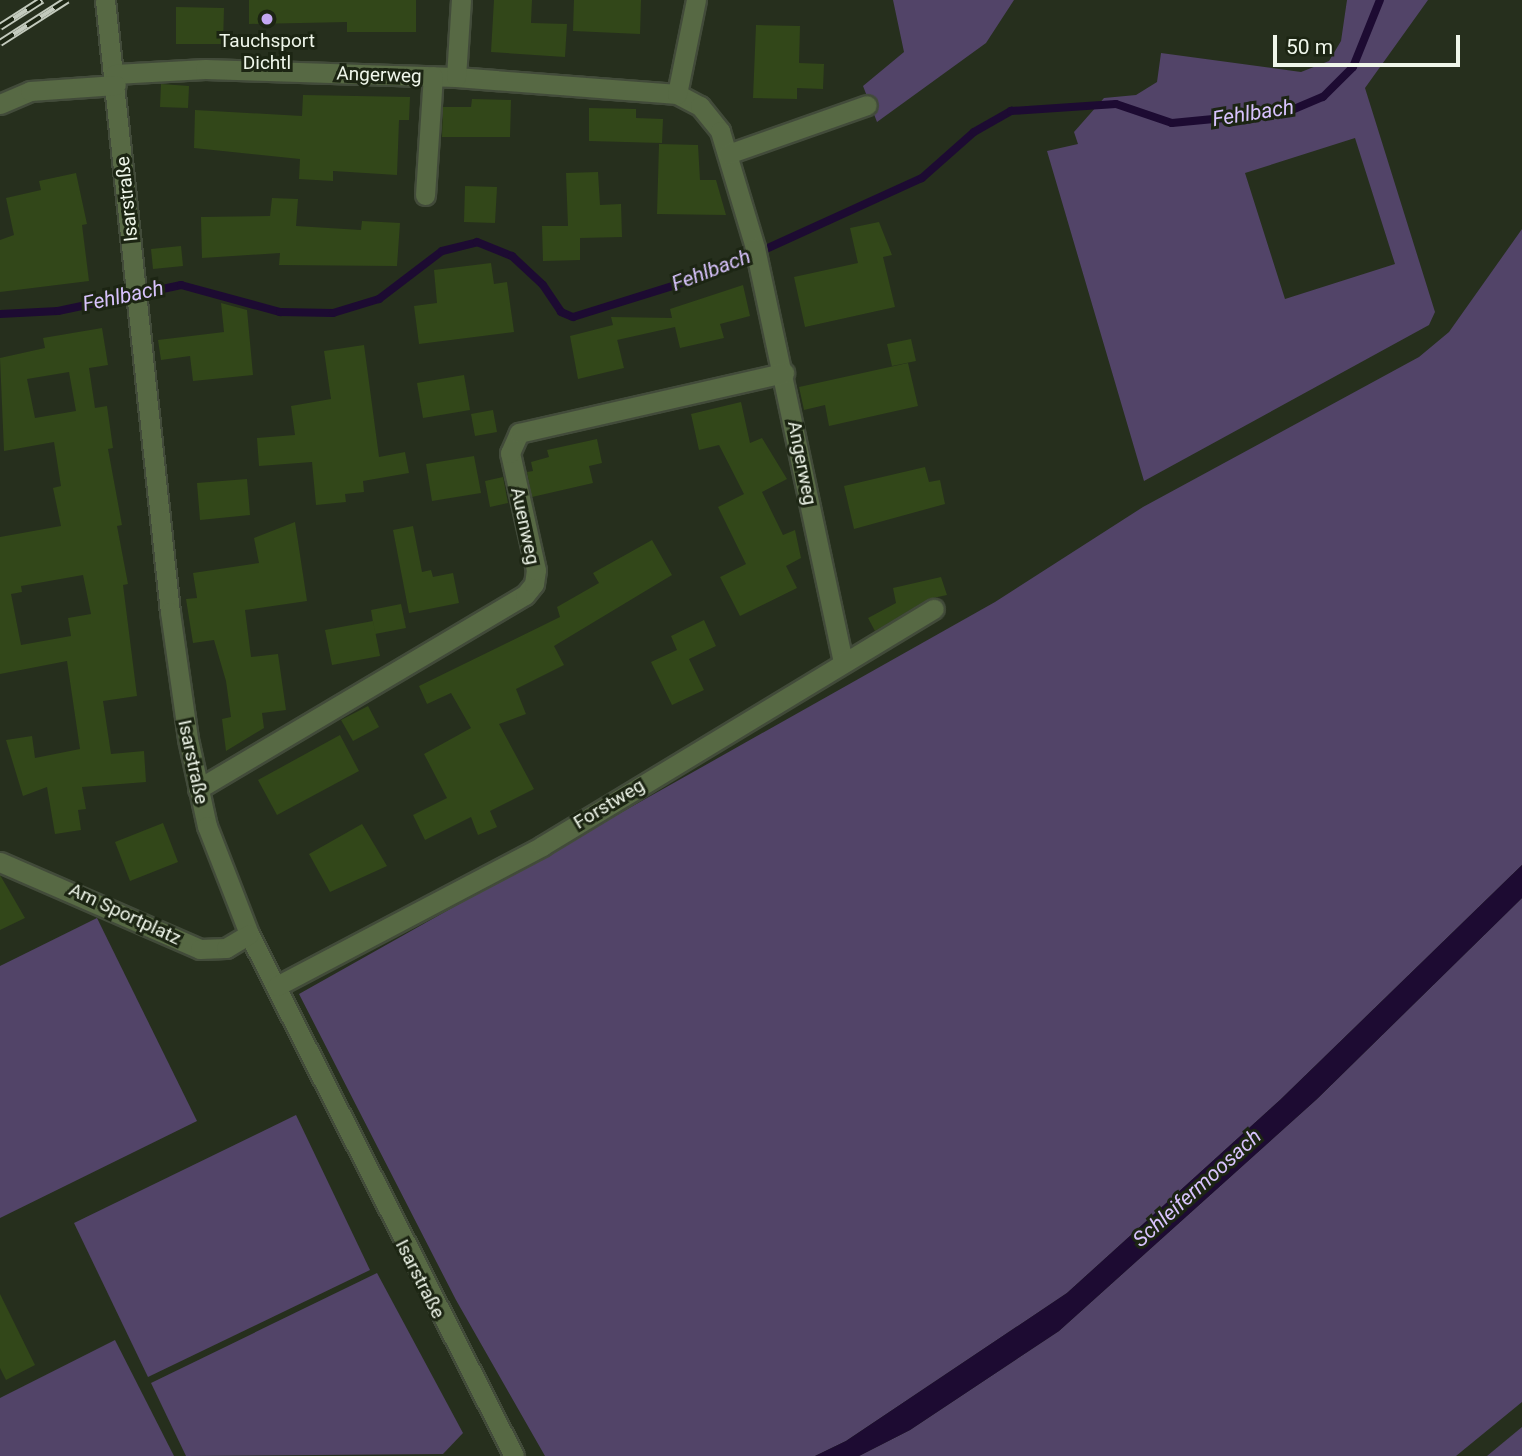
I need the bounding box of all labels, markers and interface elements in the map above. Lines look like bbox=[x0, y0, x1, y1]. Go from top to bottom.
marker: Tauchsport Dichtl bbox=[259, 11, 275, 27]
scale bar bbox=[1277, 21, 1464, 65]
place label: Tauchsport Dichtl bbox=[219, 30, 315, 74]
text: 50 m bbox=[1286, 35, 1333, 59]
street label: Angerweg bbox=[336, 62, 422, 88]
water label: Fehlbach bbox=[1210, 94, 1296, 132]
street label: Isarstraße bbox=[111, 155, 143, 243]
water label: Fehlbach bbox=[668, 243, 754, 297]
water label: Fehlbach bbox=[80, 275, 166, 317]
street label: Angerweg bbox=[783, 419, 821, 507]
street label: Auenweg bbox=[506, 485, 544, 567]
street label: Isarstraße bbox=[173, 718, 213, 806]
street label: Forstweg bbox=[569, 774, 649, 834]
street label: Am Sportplatz bbox=[65, 878, 185, 950]
water label: Schleifermoosach bbox=[1128, 1124, 1266, 1252]
street label: Isarstraße bbox=[390, 1236, 450, 1322]

